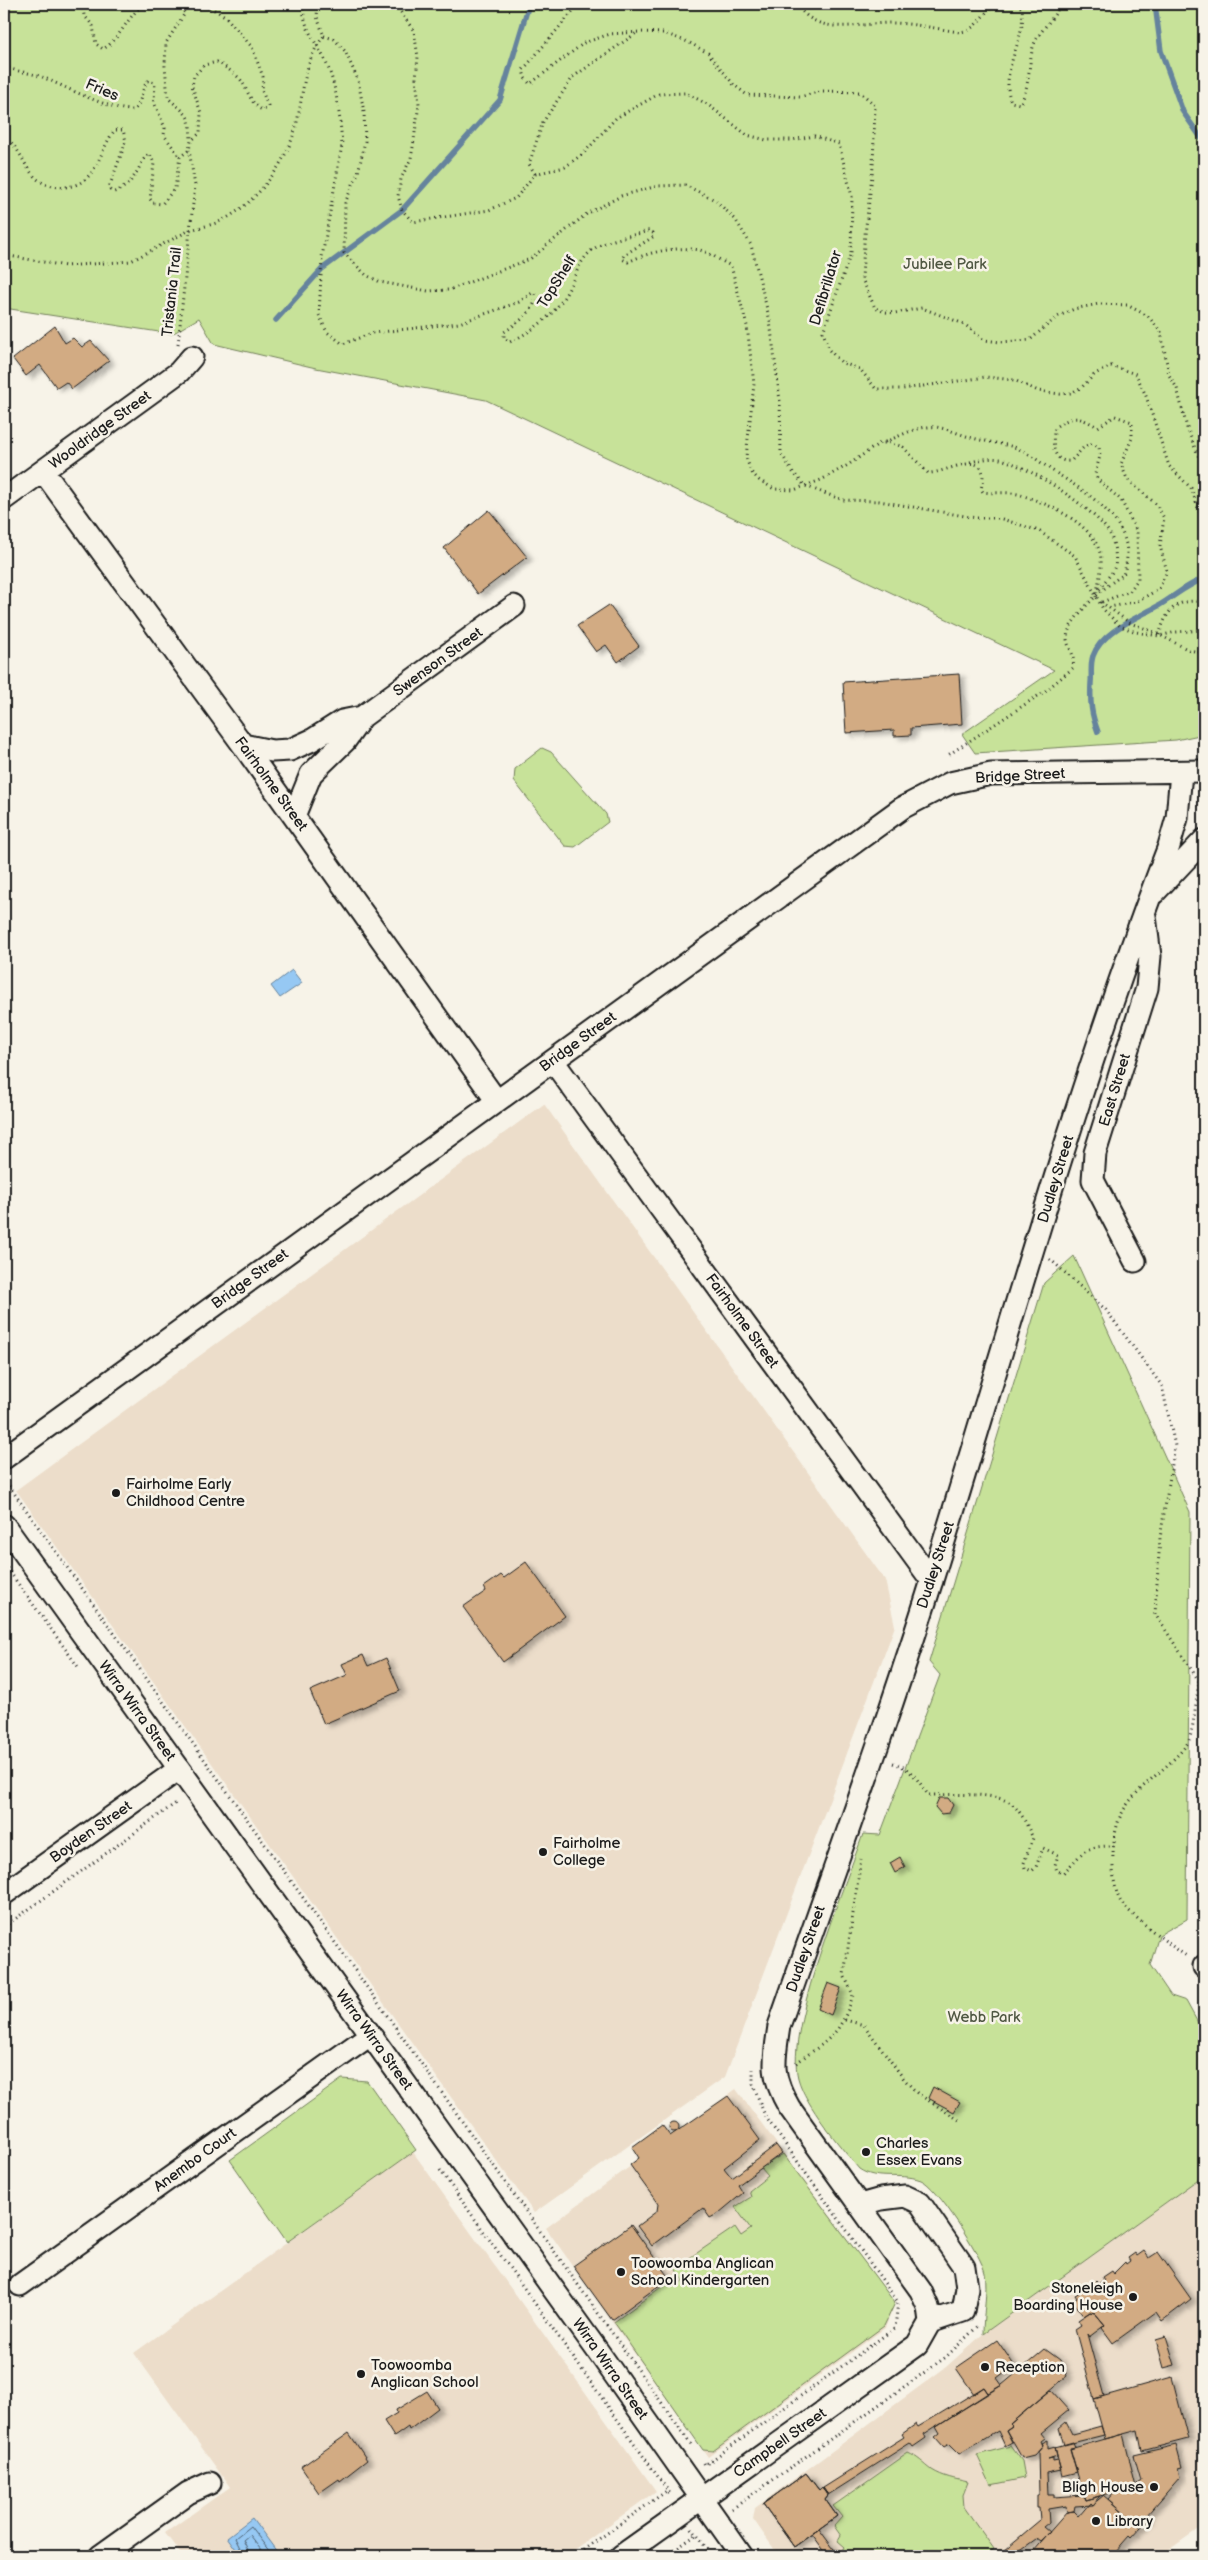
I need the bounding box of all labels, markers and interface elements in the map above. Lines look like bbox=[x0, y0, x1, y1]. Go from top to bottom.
street label: Fries bbox=[83, 75, 122, 106]
street label: Tristania Trail bbox=[158, 246, 186, 338]
street label: Defibrillator bbox=[806, 248, 847, 328]
street label: TopShelf bbox=[533, 252, 581, 312]
park label: Jubilee Park bbox=[903, 255, 987, 274]
street label: Wooldridge Street bbox=[45, 386, 155, 473]
street label: Swenson Street bbox=[390, 623, 487, 701]
street label: Fairholme Street bbox=[230, 733, 312, 835]
street label: Bridge Street bbox=[974, 764, 1066, 788]
street label: Bridge Street bbox=[536, 1008, 620, 1076]
street label: East Street bbox=[1095, 1051, 1135, 1129]
street label: Dudley Street bbox=[1034, 1133, 1078, 1225]
street label: Bridge Street bbox=[208, 1245, 292, 1313]
street label: Fairholme Street bbox=[701, 1270, 783, 1372]
place label: Fairholme Early Childhood Centre bbox=[126, 1475, 245, 1511]
marker: Fairholme Early Childhood Centre bbox=[110, 1487, 122, 1499]
street label: Dudley Street bbox=[913, 1519, 959, 1611]
street label: Wirra Wirra Street bbox=[94, 1657, 180, 1765]
street label: Boyden Street bbox=[46, 1797, 136, 1867]
place label: Fairholme College bbox=[553, 1834, 620, 1870]
marker: Fairholme College bbox=[537, 1846, 549, 1858]
street label: Dudley Street bbox=[782, 1903, 830, 1995]
street label: Wirra Wirra Street bbox=[331, 1986, 417, 2094]
park label: Webb Park bbox=[948, 2008, 1021, 2027]
street label: Anembo Court bbox=[150, 2123, 240, 2196]
place label: Charles Essex Evans bbox=[876, 2134, 962, 2170]
marker: Charles Essex Evans bbox=[860, 2146, 872, 2158]
place label: Toowoomba Anglican School Kindergarten bbox=[631, 2254, 774, 2290]
marker: Toowoomba Anglican School Kindergarten bbox=[615, 2266, 627, 2278]
place label: Stoneleigh Boarding House bbox=[1013, 2279, 1123, 2315]
marker: Stoneleigh Boarding House bbox=[1127, 2291, 1139, 2303]
street label: Wirra Wirra Street bbox=[568, 2315, 652, 2424]
place label: Toowoomba Anglican School bbox=[371, 2356, 479, 2392]
place label: Reception bbox=[995, 2358, 1065, 2377]
marker: Reception bbox=[979, 2361, 991, 2373]
marker: Toowoomba Anglican School bbox=[355, 2368, 367, 2380]
street label: Campbell Street bbox=[730, 2404, 831, 2482]
place label: Bligh House bbox=[1062, 2478, 1144, 2497]
marker: Bligh House bbox=[1148, 2481, 1160, 2493]
place label: Library bbox=[1106, 2512, 1153, 2531]
marker: Library bbox=[1090, 2515, 1102, 2527]

